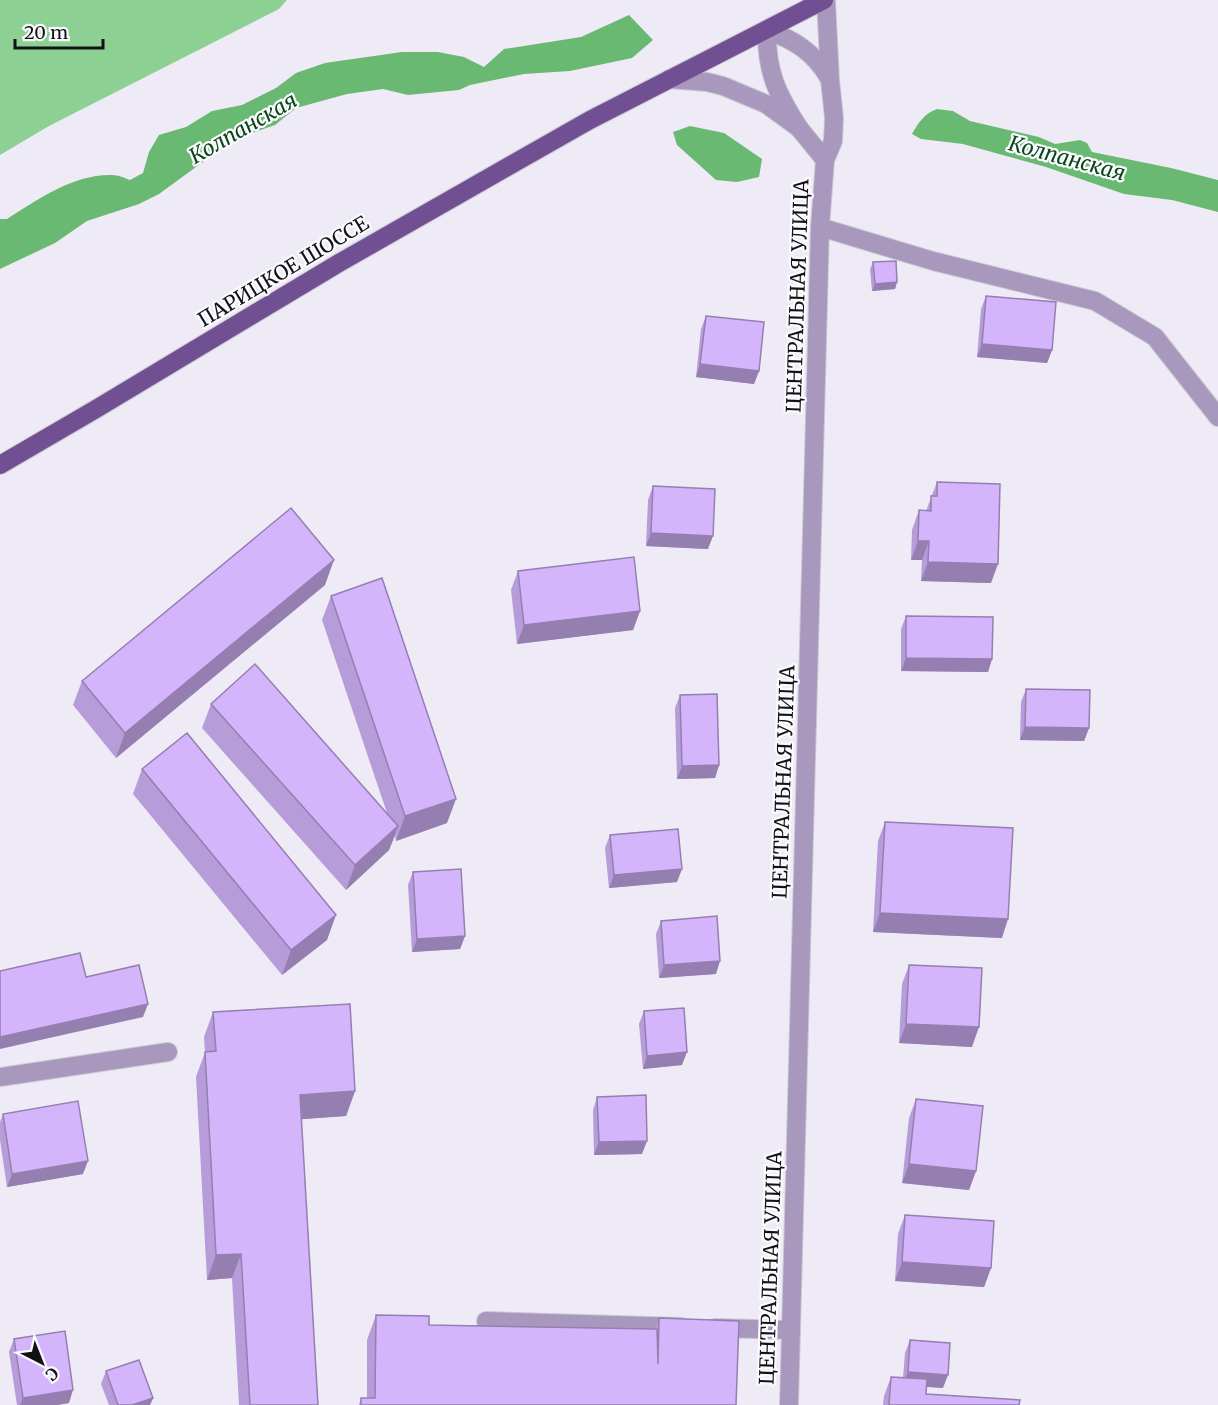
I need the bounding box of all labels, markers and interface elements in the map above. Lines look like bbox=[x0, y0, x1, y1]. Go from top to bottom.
scale bar bbox=[15, 12, 104, 50]
text: 20 m bbox=[24, 21, 68, 44]
water label: Колпанская bbox=[184, 86, 302, 170]
water label: Колпанская bbox=[1006, 129, 1128, 187]
street label: ЦЕНТРАЛЬНАЯ УЛИЦА bbox=[780, 178, 814, 413]
street label: ПАРИЦКОЕ ШОССЕ bbox=[193, 210, 373, 332]
street label: ЦЕНТРАЛЬНАЯ УЛИЦА bbox=[766, 664, 800, 899]
street label: ЦЕНТРАЛЬНАЯ УЛИЦА bbox=[753, 1150, 787, 1385]
north arrow bbox=[12, 1333, 72, 1393]
text: С bbox=[41, 1363, 63, 1385]

